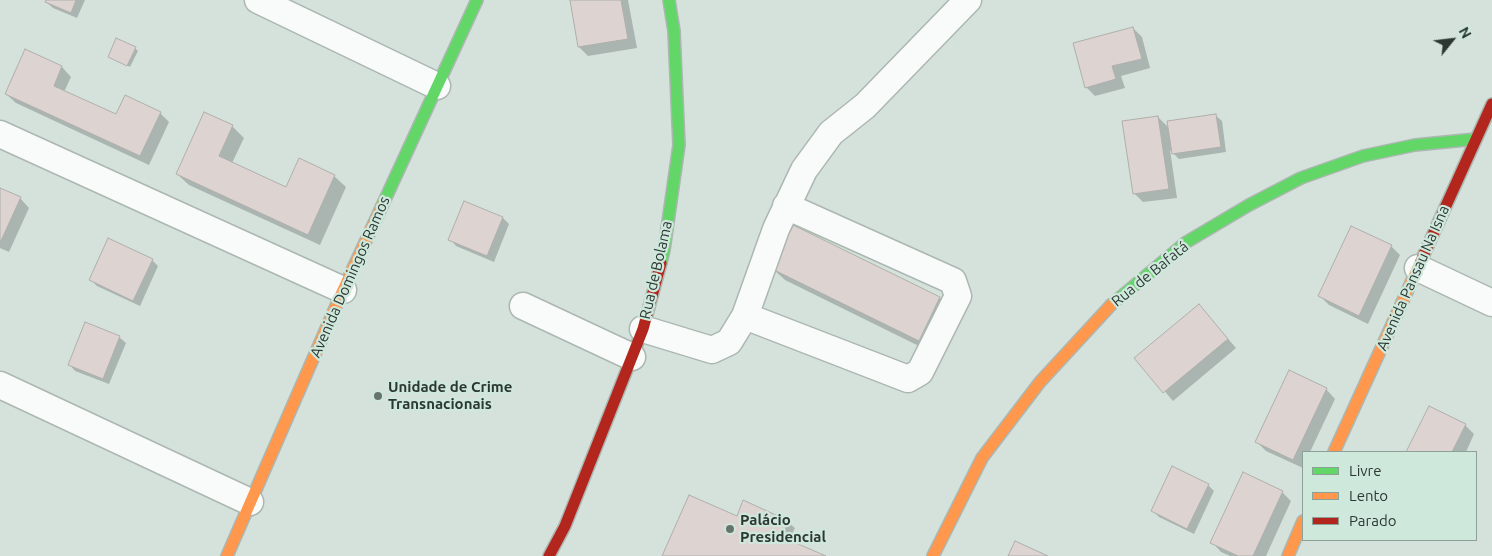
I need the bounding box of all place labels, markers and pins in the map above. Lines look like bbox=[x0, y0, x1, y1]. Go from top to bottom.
place label: Unidade de Crime Transnacionais bbox=[388, 378, 512, 413]
marker: Unidade de Crime Transnacionais bbox=[372, 390, 384, 402]
place label: Palácio Presidencial bbox=[740, 511, 826, 546]
marker: Palácio Presidencial bbox=[724, 523, 736, 535]

